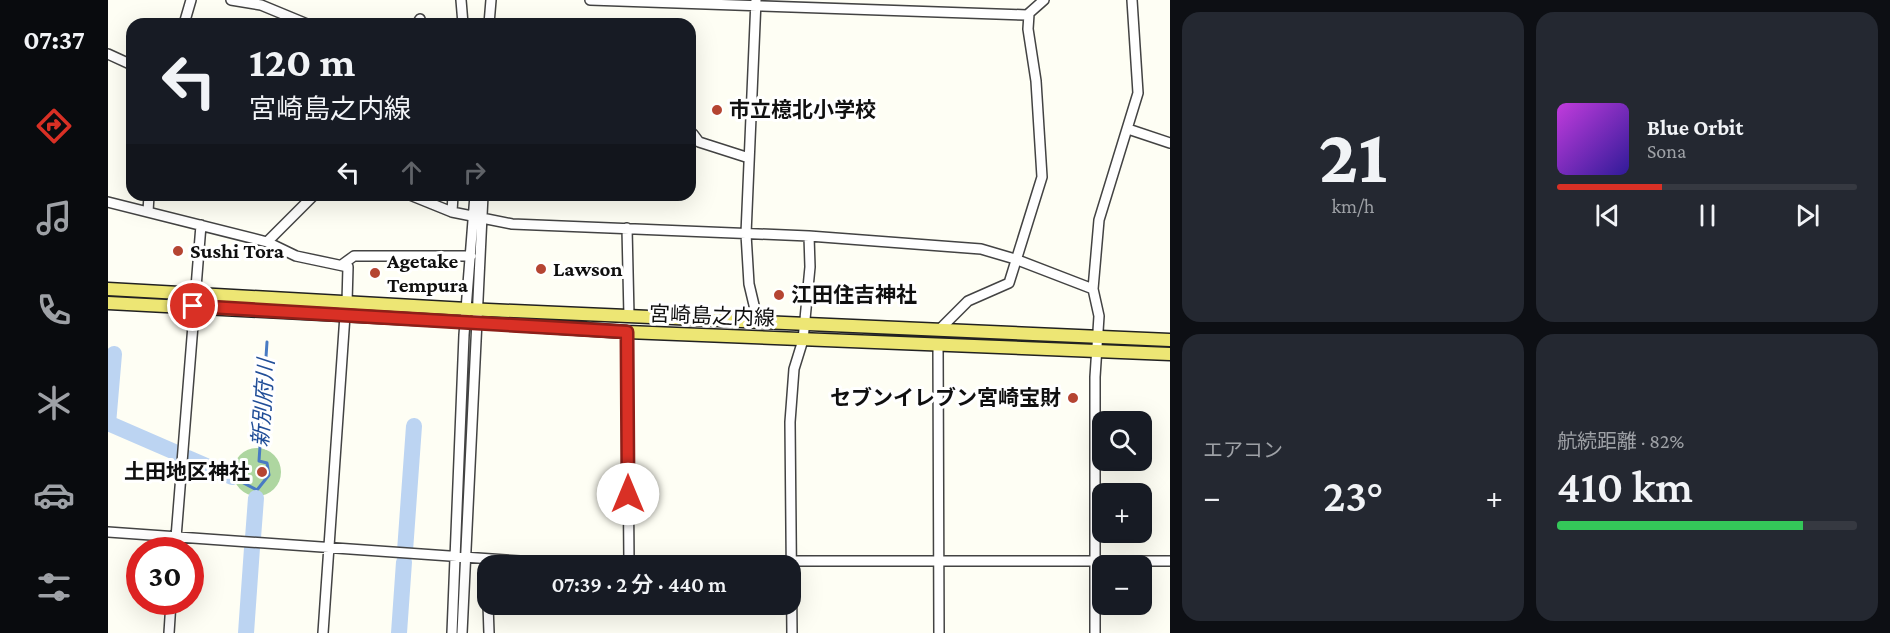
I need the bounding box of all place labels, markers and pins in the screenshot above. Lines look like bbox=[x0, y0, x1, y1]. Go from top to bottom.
place label: 市立檍北小学校 bbox=[729, 98, 876, 122]
marker: 市立檍北小学校 bbox=[710, 103, 724, 117]
place label: Sushi Tora bbox=[190, 239, 285, 263]
marker: Sushi Tora bbox=[171, 244, 185, 258]
place label: Agetake Tempura bbox=[386, 249, 469, 297]
place label: Lawson bbox=[553, 257, 623, 281]
marker: Lawson bbox=[534, 262, 548, 276]
marker: Agetake Tempura bbox=[368, 266, 382, 280]
pin bbox=[167, 280, 218, 331]
place label: 江田住吉神社 bbox=[791, 283, 917, 307]
marker: 江田住吉神社 bbox=[772, 288, 786, 302]
place label: セブンイレブン宮崎宝財 bbox=[830, 386, 1061, 410]
marker: セブンイレブン宮崎宝財 bbox=[1066, 391, 1080, 405]
place label: 土田地区神社 bbox=[124, 460, 250, 484]
marker: 土田地区神社 bbox=[255, 465, 269, 479]

